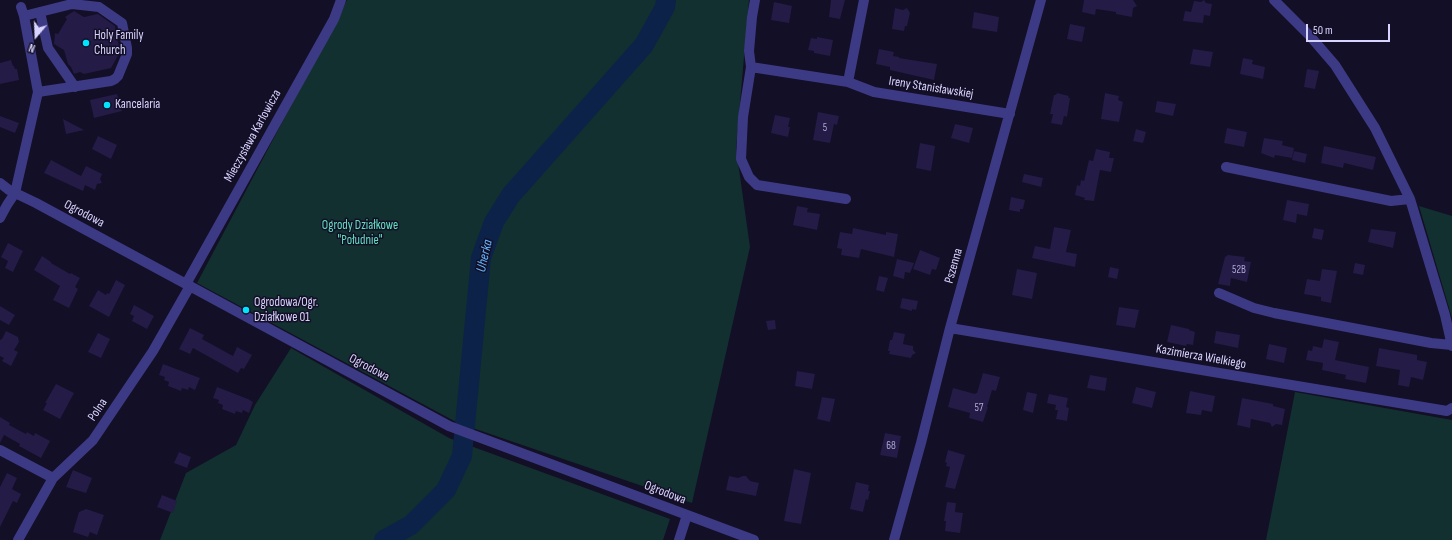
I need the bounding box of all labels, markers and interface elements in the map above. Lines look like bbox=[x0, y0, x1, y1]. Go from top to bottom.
north arrow bbox=[16, 16, 56, 56]
scale bar bbox=[1308, 16, 1392, 42]
text: 50 m bbox=[1313, 23, 1333, 38]
place label: Holy Family Church bbox=[94, 28, 143, 59]
marker: Holy Family Church bbox=[81, 38, 91, 48]
text: N bbox=[27, 41, 37, 55]
street label: Ireny Stanisławskiej bbox=[888, 74, 974, 102]
street label: Mieczysława Karłowicza bbox=[221, 87, 285, 185]
place label: Kancelaria bbox=[115, 97, 160, 113]
marker: Kancelaria bbox=[102, 100, 112, 110]
house number: 5 bbox=[823, 121, 827, 135]
street label: Ogrodowa bbox=[61, 197, 107, 231]
park label: Ogrody Działkowe "Południe" bbox=[322, 218, 398, 249]
water label: Uherka bbox=[473, 238, 497, 274]
street label: Pszenna bbox=[942, 247, 966, 285]
house number: 52B bbox=[1232, 263, 1246, 277]
place label: Ogrodowa/Ogr. Działkowe 01 bbox=[254, 295, 318, 326]
marker: Ogrodowa/Ogr. Działkowe 01 bbox=[241, 305, 251, 315]
street label: Kazimierza Wielkiego bbox=[1155, 341, 1247, 373]
street label: Ogrodowa bbox=[346, 351, 392, 385]
street label: Polna bbox=[85, 396, 111, 424]
house number: 57 bbox=[975, 401, 983, 415]
house number: 68 bbox=[886, 439, 896, 453]
street label: Ogrodowa bbox=[642, 478, 688, 508]

